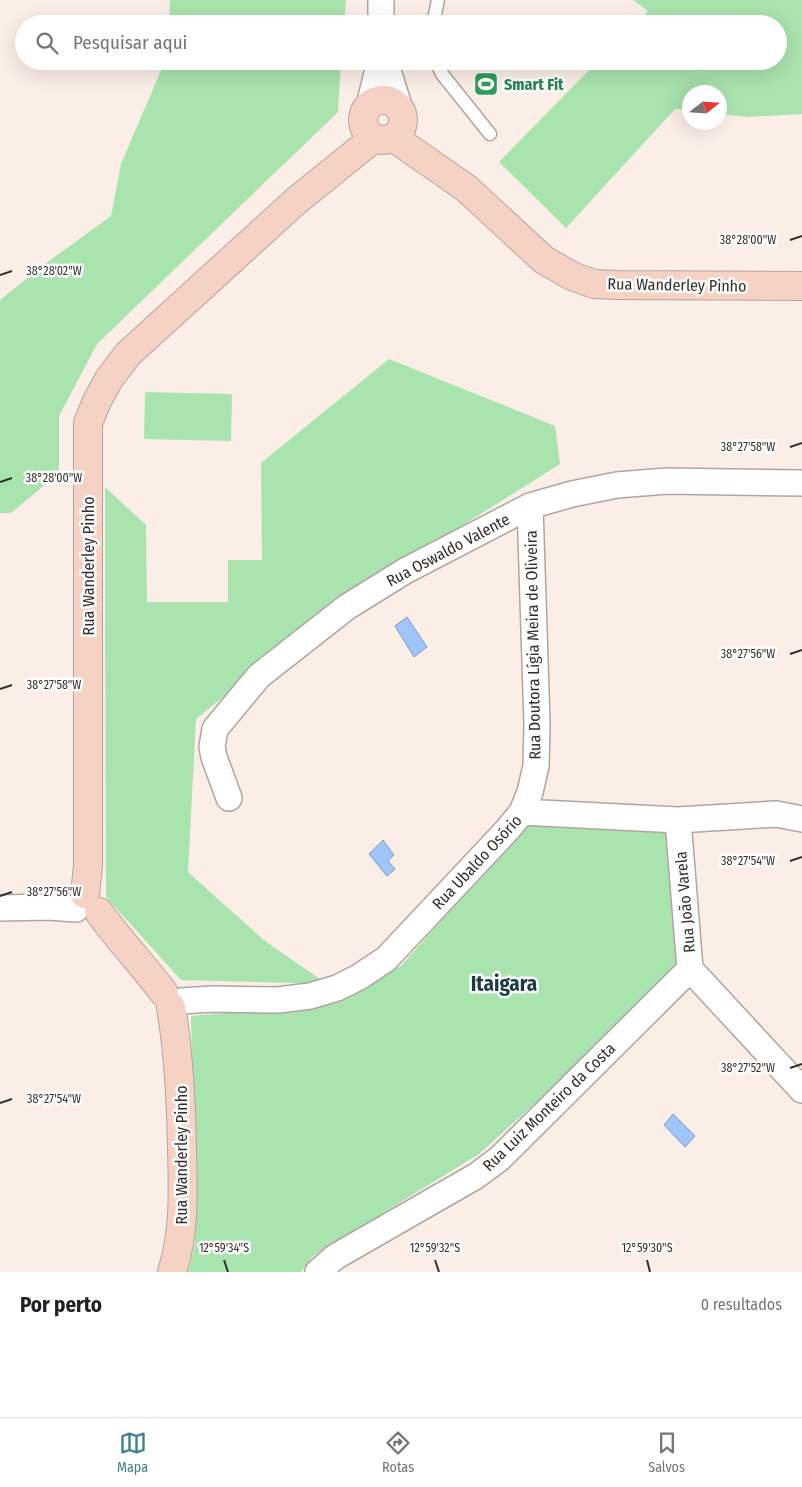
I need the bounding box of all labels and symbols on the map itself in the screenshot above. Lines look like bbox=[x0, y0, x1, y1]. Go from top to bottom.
sports icon: Smart Fit bbox=[473, 71, 499, 97]
place label: Smart Fit bbox=[504, 75, 564, 94]
north arrow bbox=[682, 85, 727, 130]
text: 38°28'00"W bbox=[720, 233, 776, 247]
text: 38°28'02"W bbox=[26, 264, 82, 278]
street label: Rua Wanderley Pinho bbox=[607, 274, 747, 296]
text: 38°27'58"W bbox=[721, 440, 775, 454]
text: 38°28'00"W bbox=[26, 471, 82, 485]
street label: Rua Wanderley Pinho bbox=[79, 496, 98, 636]
street label: Rua Oswaldo Valente bbox=[383, 509, 513, 591]
street label: Rua Doutora Lígia Meira de Oliveira bbox=[521, 530, 545, 760]
text: 38°27'56"W bbox=[721, 647, 775, 661]
text: 38°27'58"W bbox=[27, 678, 81, 692]
street label: Rua Ubaldo Osório bbox=[428, 811, 526, 913]
street label: Rua João Varela bbox=[671, 850, 699, 953]
text: 38°27'54"W bbox=[721, 854, 775, 868]
text: 38°27'56"W bbox=[27, 885, 81, 899]
district label: Itaigara bbox=[471, 971, 537, 997]
street label: Rua Luiz Monteiro da Costa bbox=[479, 1039, 619, 1175]
text: 38°27'52"W bbox=[721, 1061, 775, 1075]
street label: Rua Wanderley Pinho bbox=[172, 1085, 191, 1225]
text: 38°27'54"W bbox=[27, 1092, 81, 1106]
text: 12°59'34"S bbox=[199, 1241, 249, 1255]
text: 12°59'32"S bbox=[410, 1241, 460, 1255]
text: 12°59'30"S bbox=[621, 1241, 673, 1255]

